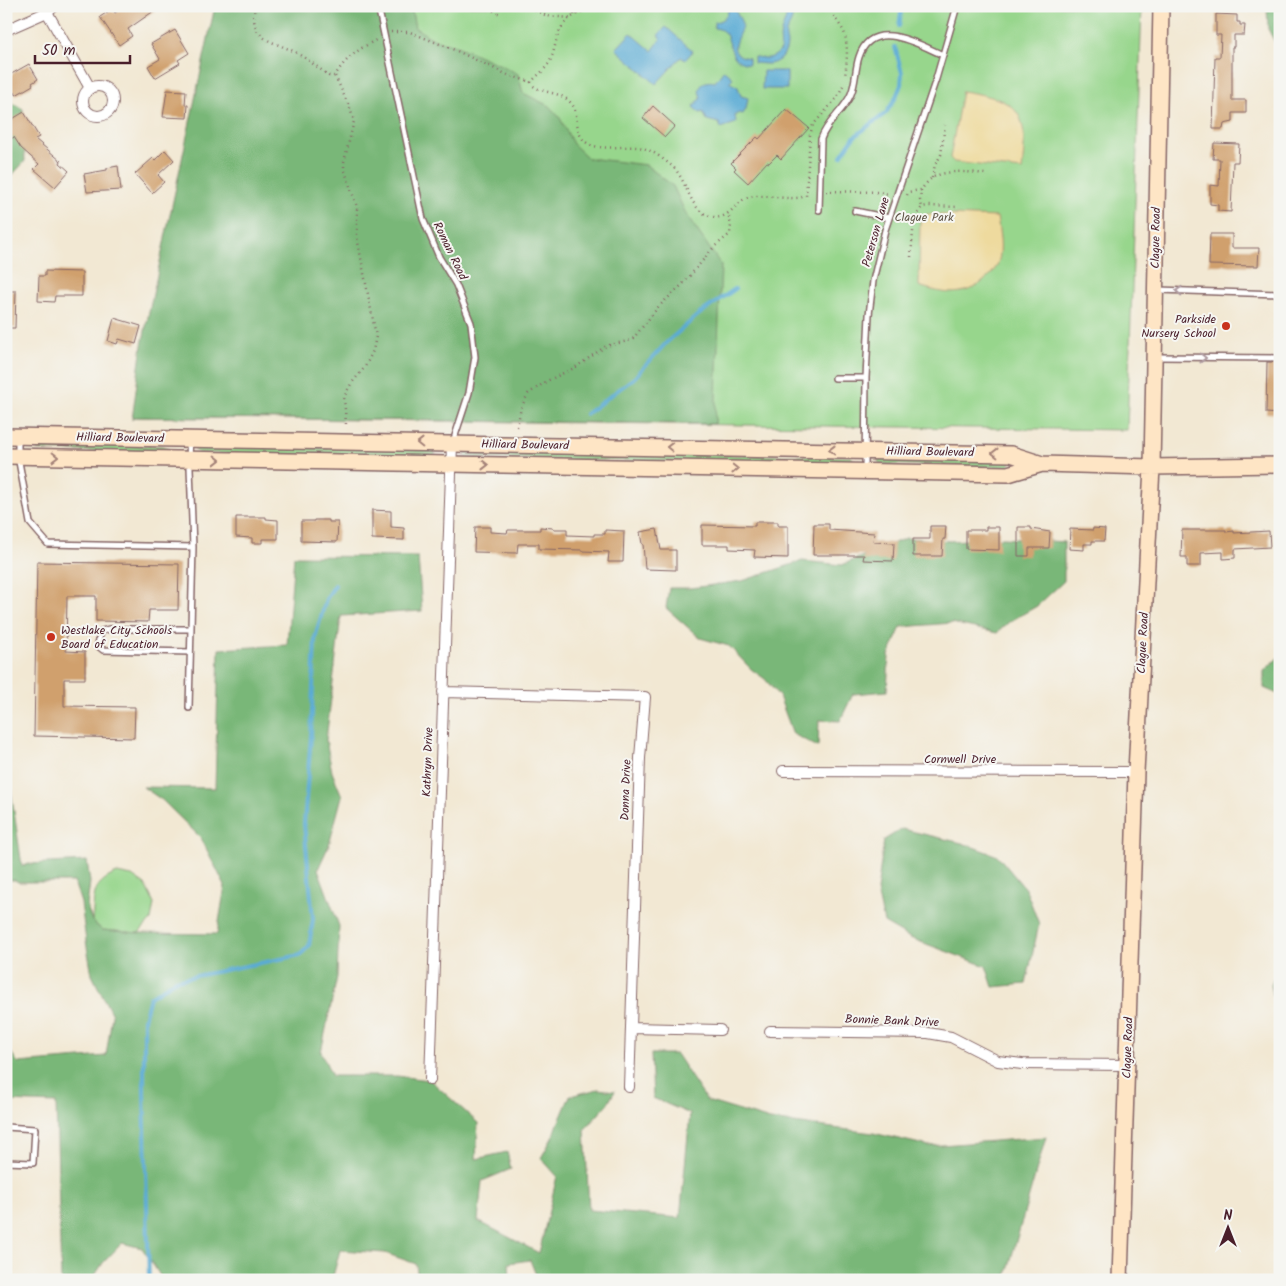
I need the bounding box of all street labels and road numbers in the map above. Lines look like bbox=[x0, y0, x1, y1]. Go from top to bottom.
street label: Peterson Lane bbox=[857, 194, 895, 269]
street label: Clague Road bbox=[1146, 206, 1166, 269]
street label: Roman Road bbox=[428, 219, 473, 284]
street label: Hilliard Boulevard bbox=[76, 428, 165, 448]
street label: Hilliard Boulevard bbox=[481, 435, 570, 455]
street label: Hilliard Boulevard bbox=[886, 442, 975, 462]
street label: Clague Road bbox=[1132, 611, 1154, 674]
street label: Kathryn Drive bbox=[417, 726, 439, 797]
street label: Cornwell Drive bbox=[924, 750, 997, 769]
street label: Donna Drive bbox=[615, 758, 637, 821]
street label: Bonnie Bank Drive bbox=[845, 1010, 940, 1032]
street label: Clague Road bbox=[1117, 1016, 1139, 1079]

